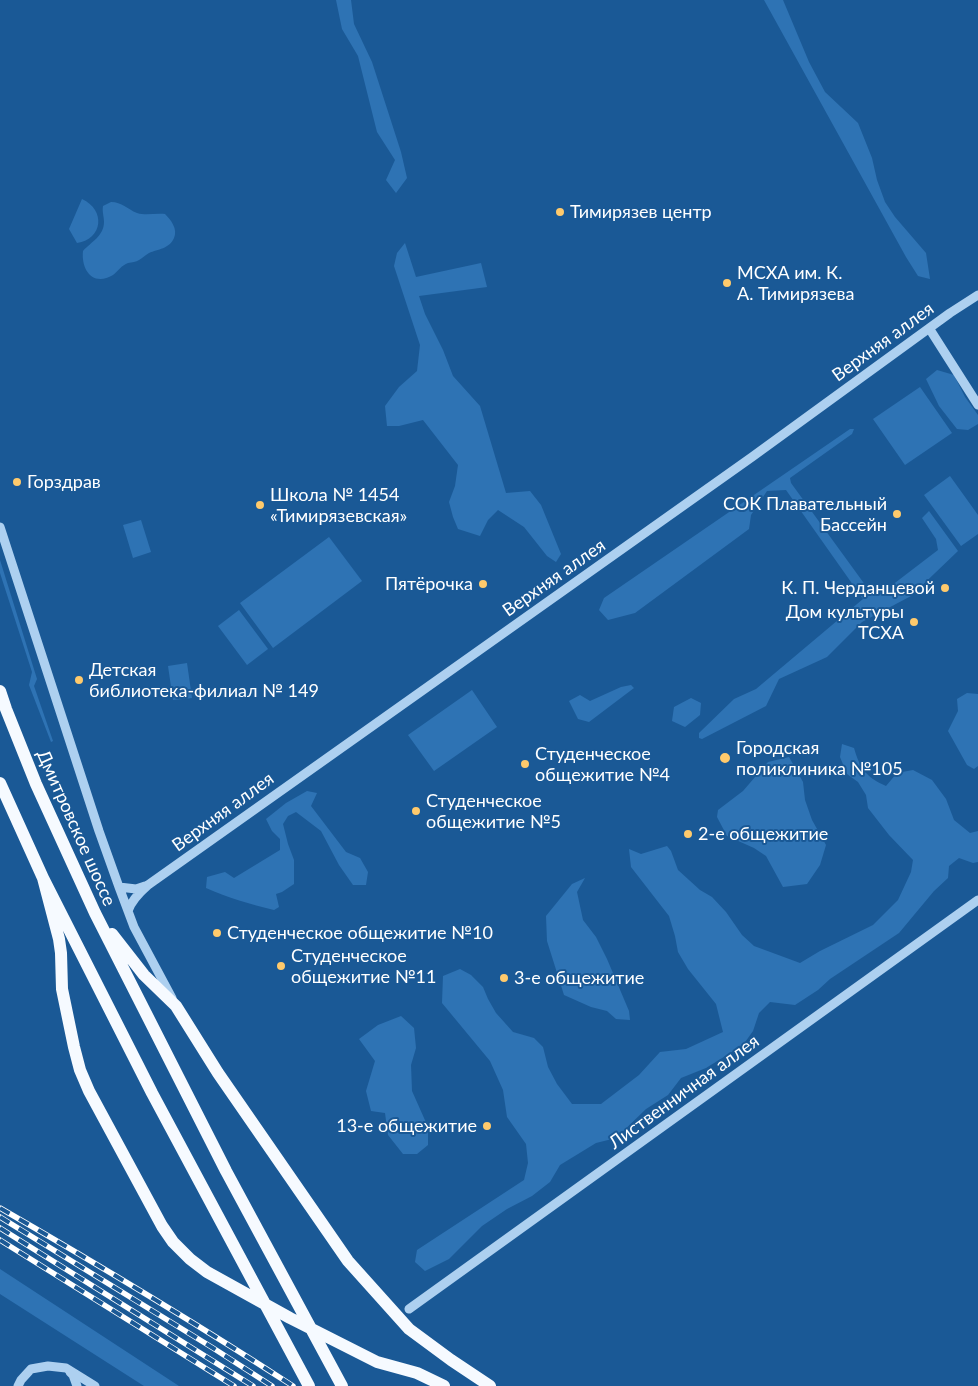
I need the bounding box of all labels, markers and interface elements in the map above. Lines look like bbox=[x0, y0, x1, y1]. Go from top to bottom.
place label: Тимирязев центр bbox=[570, 201, 712, 223]
marker: Тимирязев центр bbox=[554, 206, 566, 218]
place label: МСХА им. К. А. Тимирязева bbox=[737, 262, 854, 304]
marker: МСХА им. К. А. Тимирязева bbox=[721, 277, 733, 289]
street label: Верхняя аллея bbox=[828, 298, 938, 386]
place label: Горздрав bbox=[27, 471, 101, 493]
marker: Горздрав bbox=[11, 476, 23, 488]
place label: Школа № 1454 «Тимирязевская» bbox=[270, 484, 407, 526]
place label: СОК Плавательный Бассейн bbox=[723, 493, 887, 536]
marker: Школа № 1454 «Тимирязевская» bbox=[254, 499, 266, 511]
marker: СОК Плавательный Бассейн bbox=[891, 508, 903, 520]
street label: Верхняя аллея bbox=[498, 535, 610, 621]
place label: Пятёрочка bbox=[385, 573, 473, 595]
place label: К. П. Черданцевой bbox=[781, 577, 935, 599]
marker: Пятёрочка bbox=[477, 578, 489, 590]
marker: К. П. Черданцевой bbox=[939, 582, 951, 594]
place label: Дом культуры ТСХА bbox=[786, 601, 904, 644]
marker: Дом культуры ТСХА bbox=[908, 616, 920, 628]
place label: Детская библиотека-филиал № 149 bbox=[89, 659, 319, 702]
marker: Детская библиотека-филиал № 149 bbox=[73, 674, 85, 686]
place label: Городская поликлиника №105 bbox=[736, 737, 903, 780]
place label: Студенческое общежитие №4 bbox=[535, 743, 670, 786]
street label: Дмитровское шоссе bbox=[32, 747, 120, 909]
marker: Городская поликлиника №105 bbox=[718, 751, 732, 765]
marker: Студенческое общежитие №4 bbox=[519, 758, 531, 770]
street label: Верхняя аллея bbox=[168, 768, 278, 856]
place label: Студенческое общежитие №5 bbox=[426, 790, 561, 832]
marker: Студенческое общежитие №5 bbox=[410, 805, 422, 817]
place label: 2-е общежитие bbox=[698, 823, 828, 845]
marker: 2-е общежитие bbox=[682, 828, 694, 840]
place label: Студенческое общежитие №10 bbox=[227, 922, 493, 944]
marker: Студенческое общежитие №10 bbox=[211, 927, 223, 939]
place label: Студенческое общежитие №11 bbox=[291, 945, 436, 988]
marker: Студенческое общежитие №11 bbox=[275, 960, 287, 972]
place label: 3-е общежитие bbox=[514, 967, 644, 989]
marker: 3-е общежитие bbox=[498, 972, 510, 984]
street label: Лиственничная аллея bbox=[605, 1030, 763, 1154]
place label: 13-е общежитие bbox=[336, 1115, 477, 1137]
marker: 13-е общежитие bbox=[481, 1120, 493, 1132]

